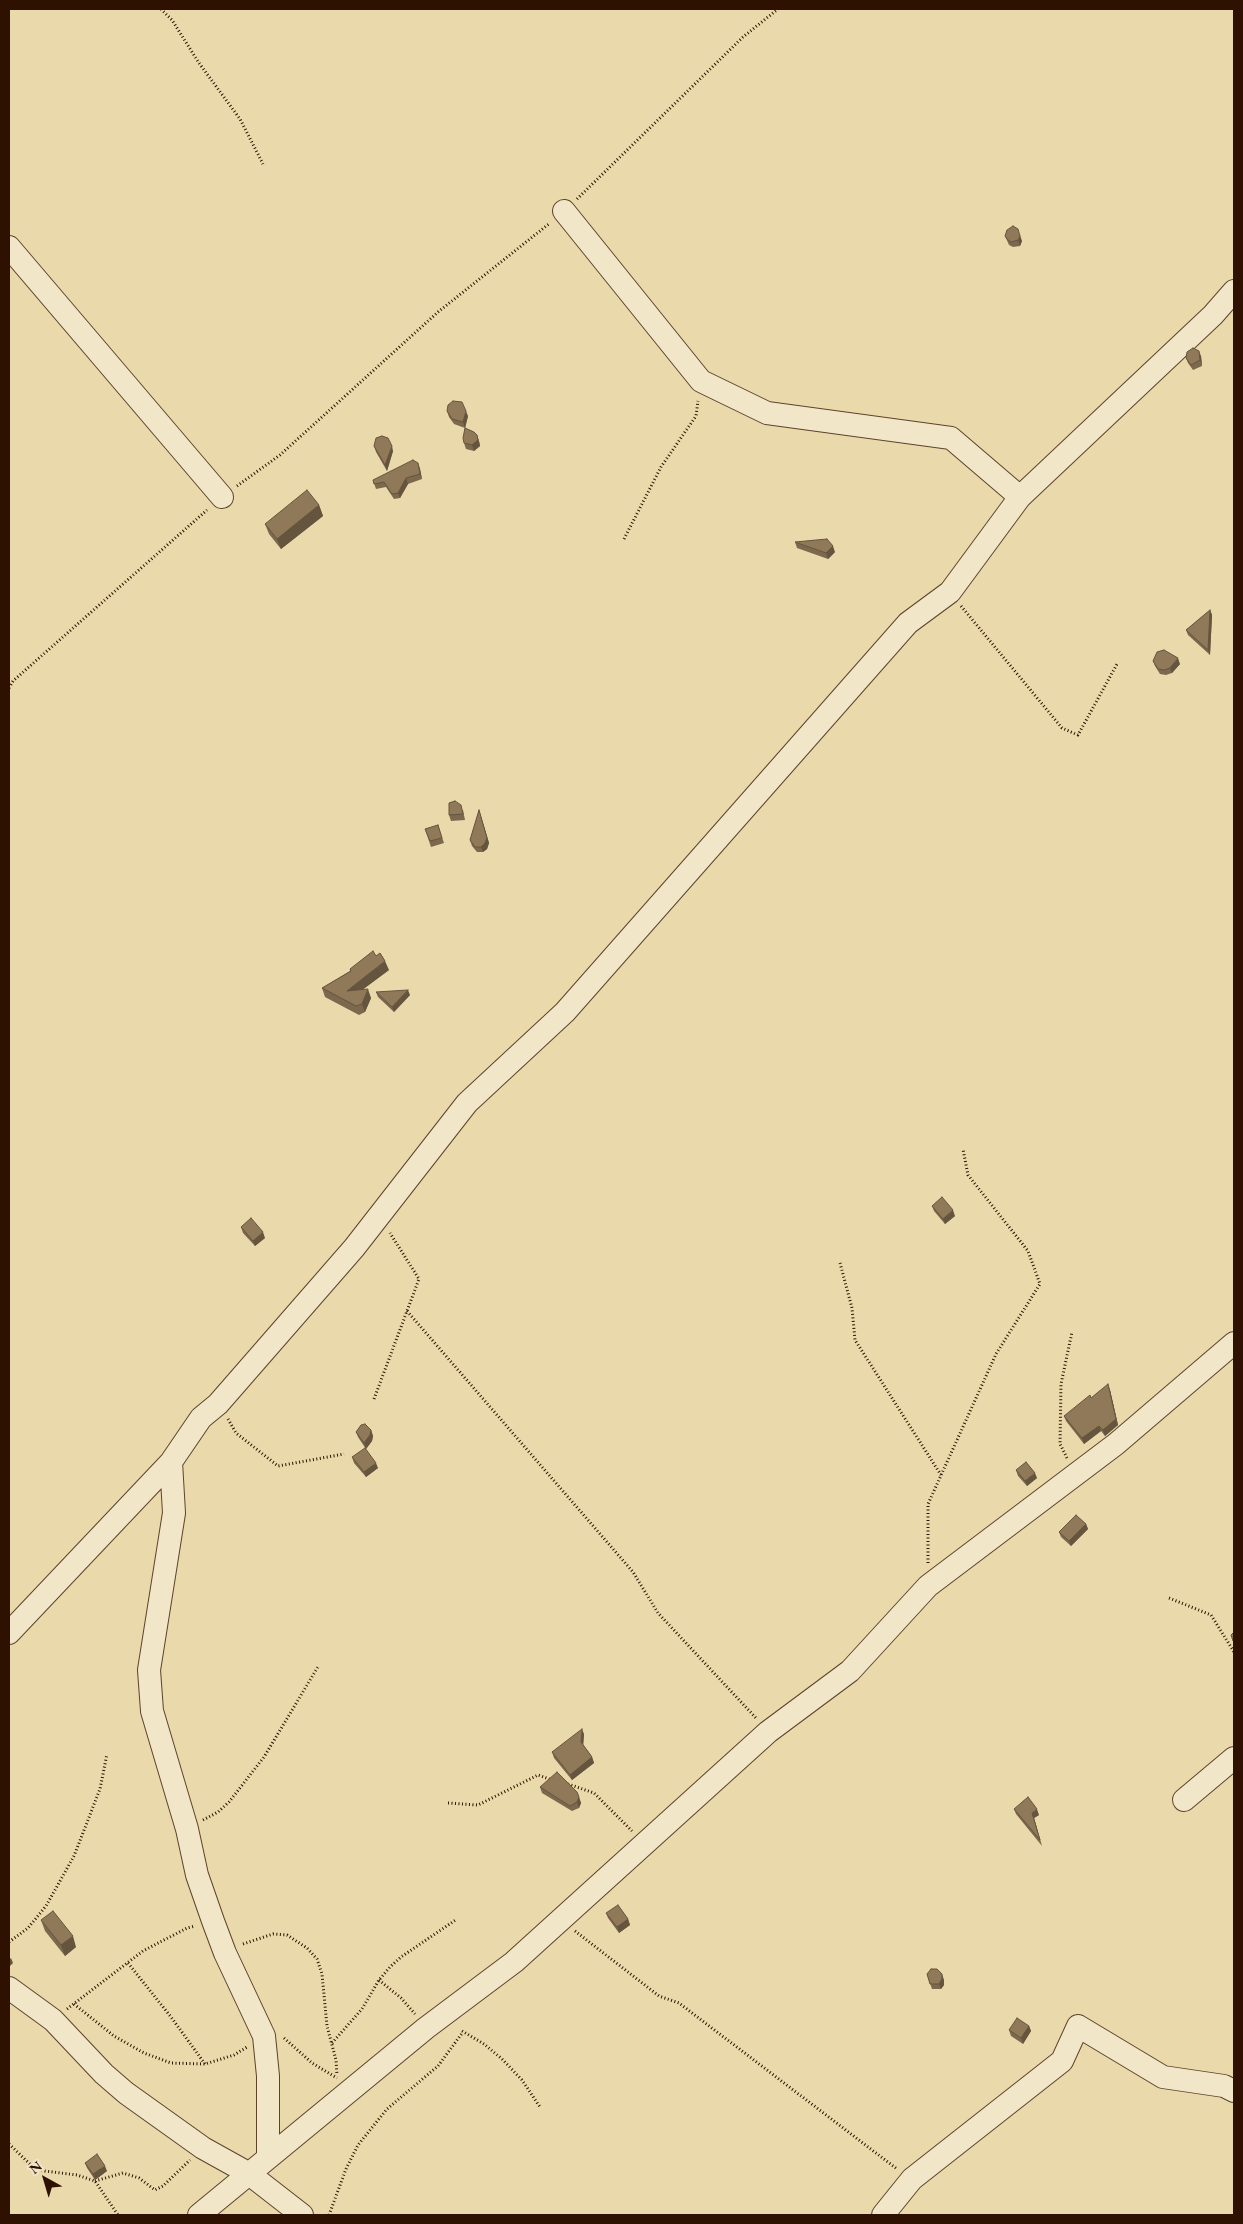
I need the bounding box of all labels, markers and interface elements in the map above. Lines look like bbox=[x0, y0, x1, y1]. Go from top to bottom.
north arrow bbox=[20, 2154, 70, 2204]
text: N bbox=[25, 2157, 46, 2178]

